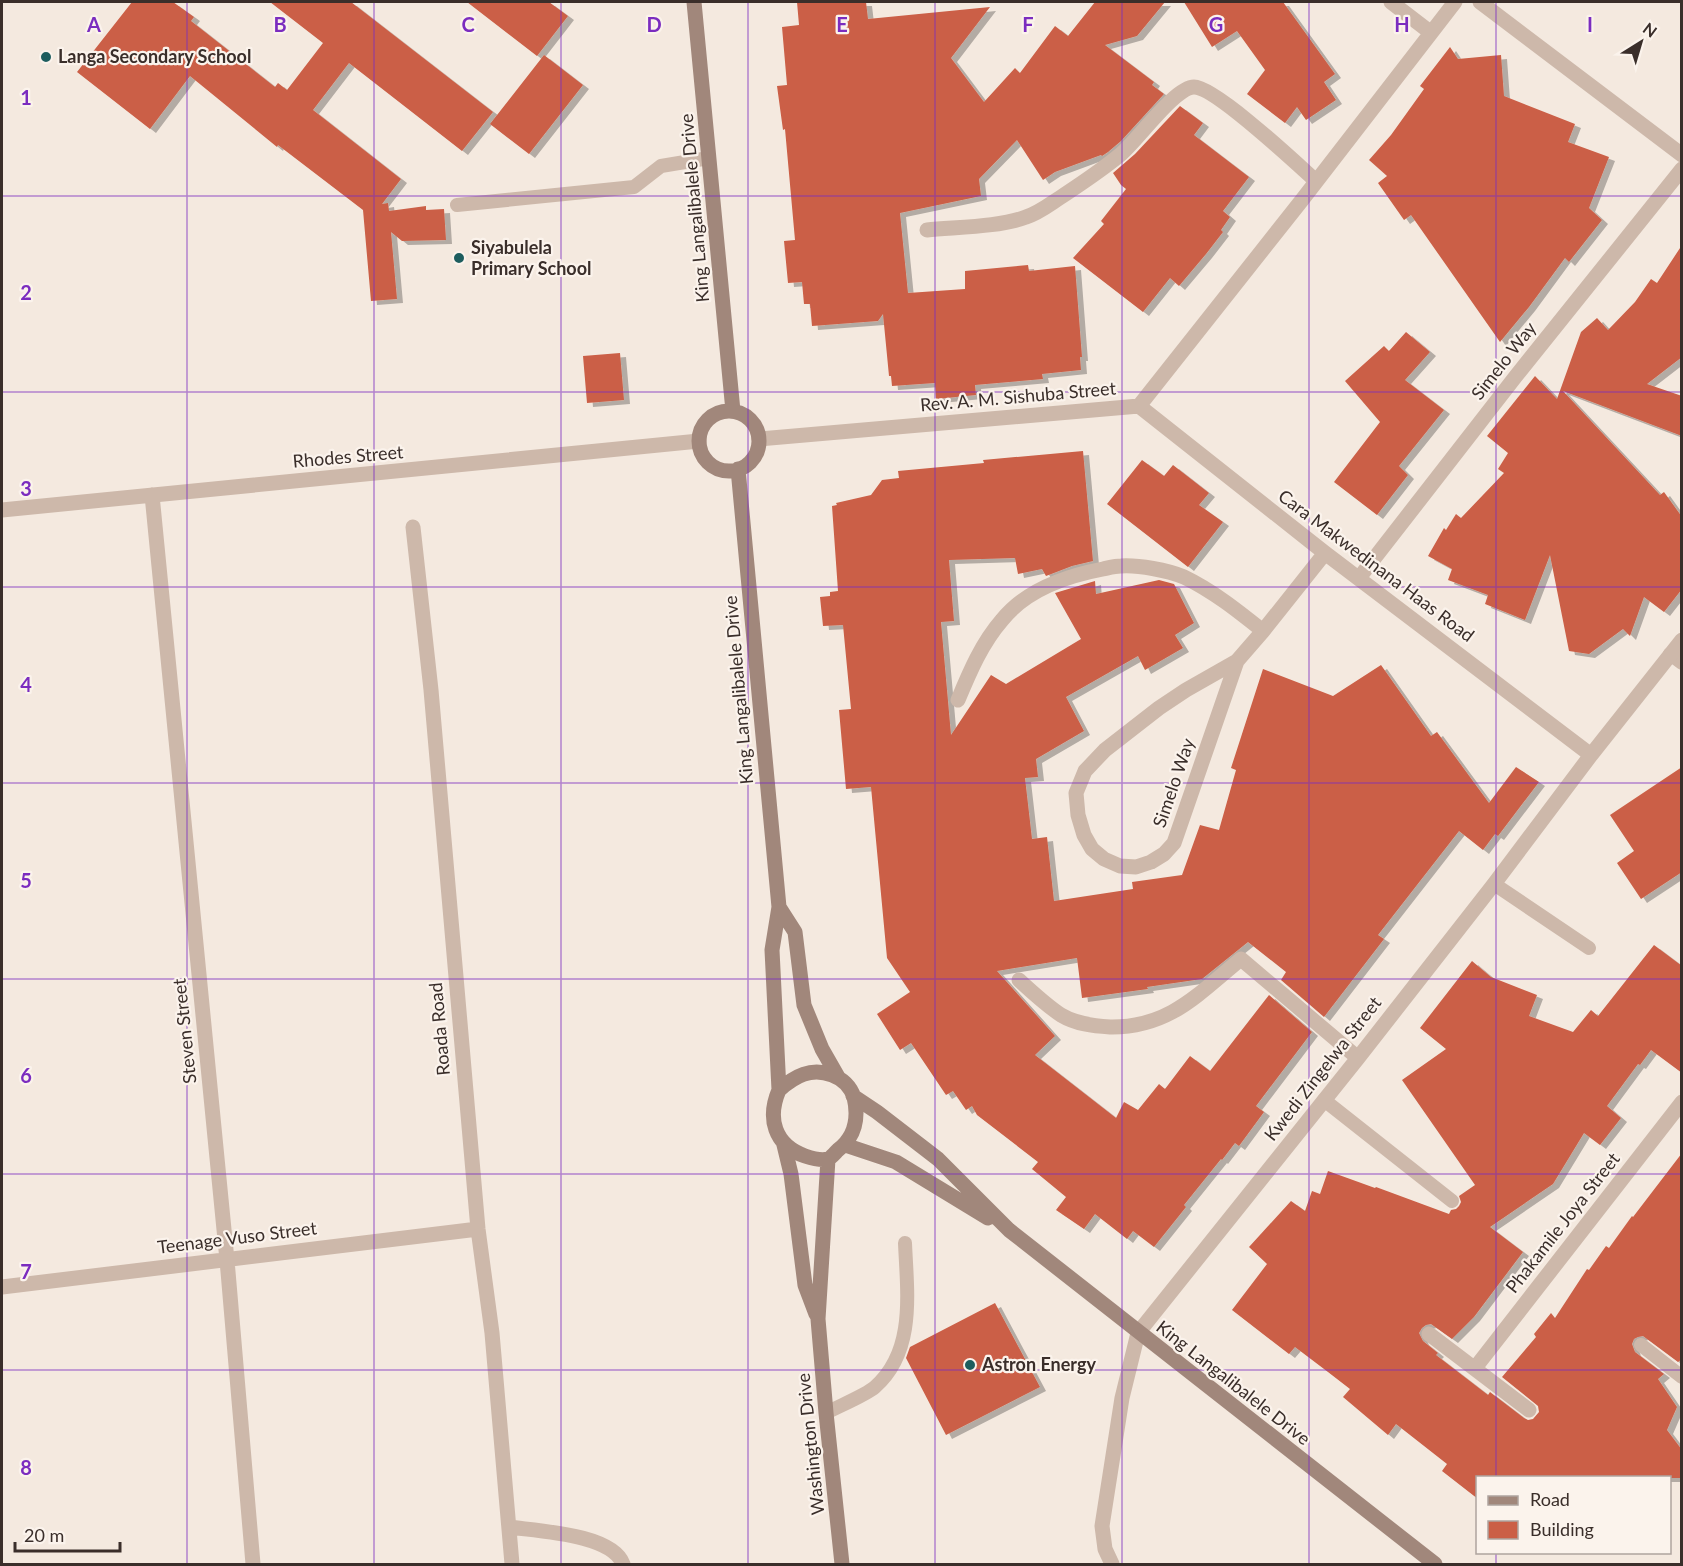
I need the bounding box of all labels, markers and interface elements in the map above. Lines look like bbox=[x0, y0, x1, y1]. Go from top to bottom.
text: A bbox=[86, 12, 101, 36]
text: B bbox=[273, 12, 287, 36]
text: C bbox=[461, 12, 475, 36]
text: D bbox=[646, 12, 662, 36]
text: E bbox=[836, 12, 848, 36]
text: F bbox=[1022, 12, 1034, 36]
text: G bbox=[1209, 12, 1223, 36]
text: H bbox=[1394, 12, 1410, 36]
text: I bbox=[1587, 12, 1593, 36]
north arrow bbox=[1611, 12, 1671, 72]
text: N bbox=[1640, 18, 1661, 41]
place label: Langa Secondary School bbox=[58, 45, 251, 67]
marker: Langa Secondary School bbox=[39, 50, 53, 64]
text: 1 bbox=[20, 85, 32, 109]
street label: King Langalibalele Drive bbox=[675, 113, 713, 303]
place label: Siyabulela Primary School bbox=[471, 236, 591, 279]
marker: Siyabulela Primary School bbox=[452, 251, 466, 265]
text: 2 bbox=[20, 280, 32, 304]
street label: Simelo Way bbox=[1466, 316, 1541, 404]
street label: Rev. A. M. Sishuba Street bbox=[919, 376, 1117, 416]
street label: Rhodes Street bbox=[292, 440, 405, 472]
text: 3 bbox=[20, 476, 32, 500]
street label: Cara Makwedinana Haas Road bbox=[1274, 484, 1479, 646]
street label: King Langalibalele Drive bbox=[719, 595, 757, 785]
text: 4 bbox=[20, 672, 32, 696]
street label: Simelo Way bbox=[1148, 735, 1199, 830]
text: 5 bbox=[20, 868, 32, 892]
street label: Steven Street bbox=[167, 977, 200, 1085]
street label: Roada Road bbox=[424, 982, 454, 1077]
street label: Kwedi Zingelwa Street bbox=[1259, 992, 1386, 1145]
text: 6 bbox=[20, 1063, 32, 1087]
street label: Phakamile Joya Street bbox=[1501, 1147, 1624, 1297]
street label: Teenage Vuso Street bbox=[156, 1216, 318, 1258]
text: 7 bbox=[20, 1259, 32, 1283]
street label: King Langalibalele Drive bbox=[1152, 1315, 1315, 1449]
place label: Astron Energy bbox=[981, 1353, 1096, 1375]
marker: Astron Energy bbox=[963, 1358, 977, 1372]
street label: Washington Drive bbox=[792, 1372, 828, 1516]
text: 8 bbox=[20, 1455, 32, 1479]
legend bbox=[1476, 1476, 1671, 1554]
text: Road bbox=[1530, 1488, 1570, 1510]
scale bar bbox=[15, 1515, 120, 1553]
text: Building bbox=[1530, 1518, 1594, 1540]
text: 20 m bbox=[24, 1524, 64, 1546]

